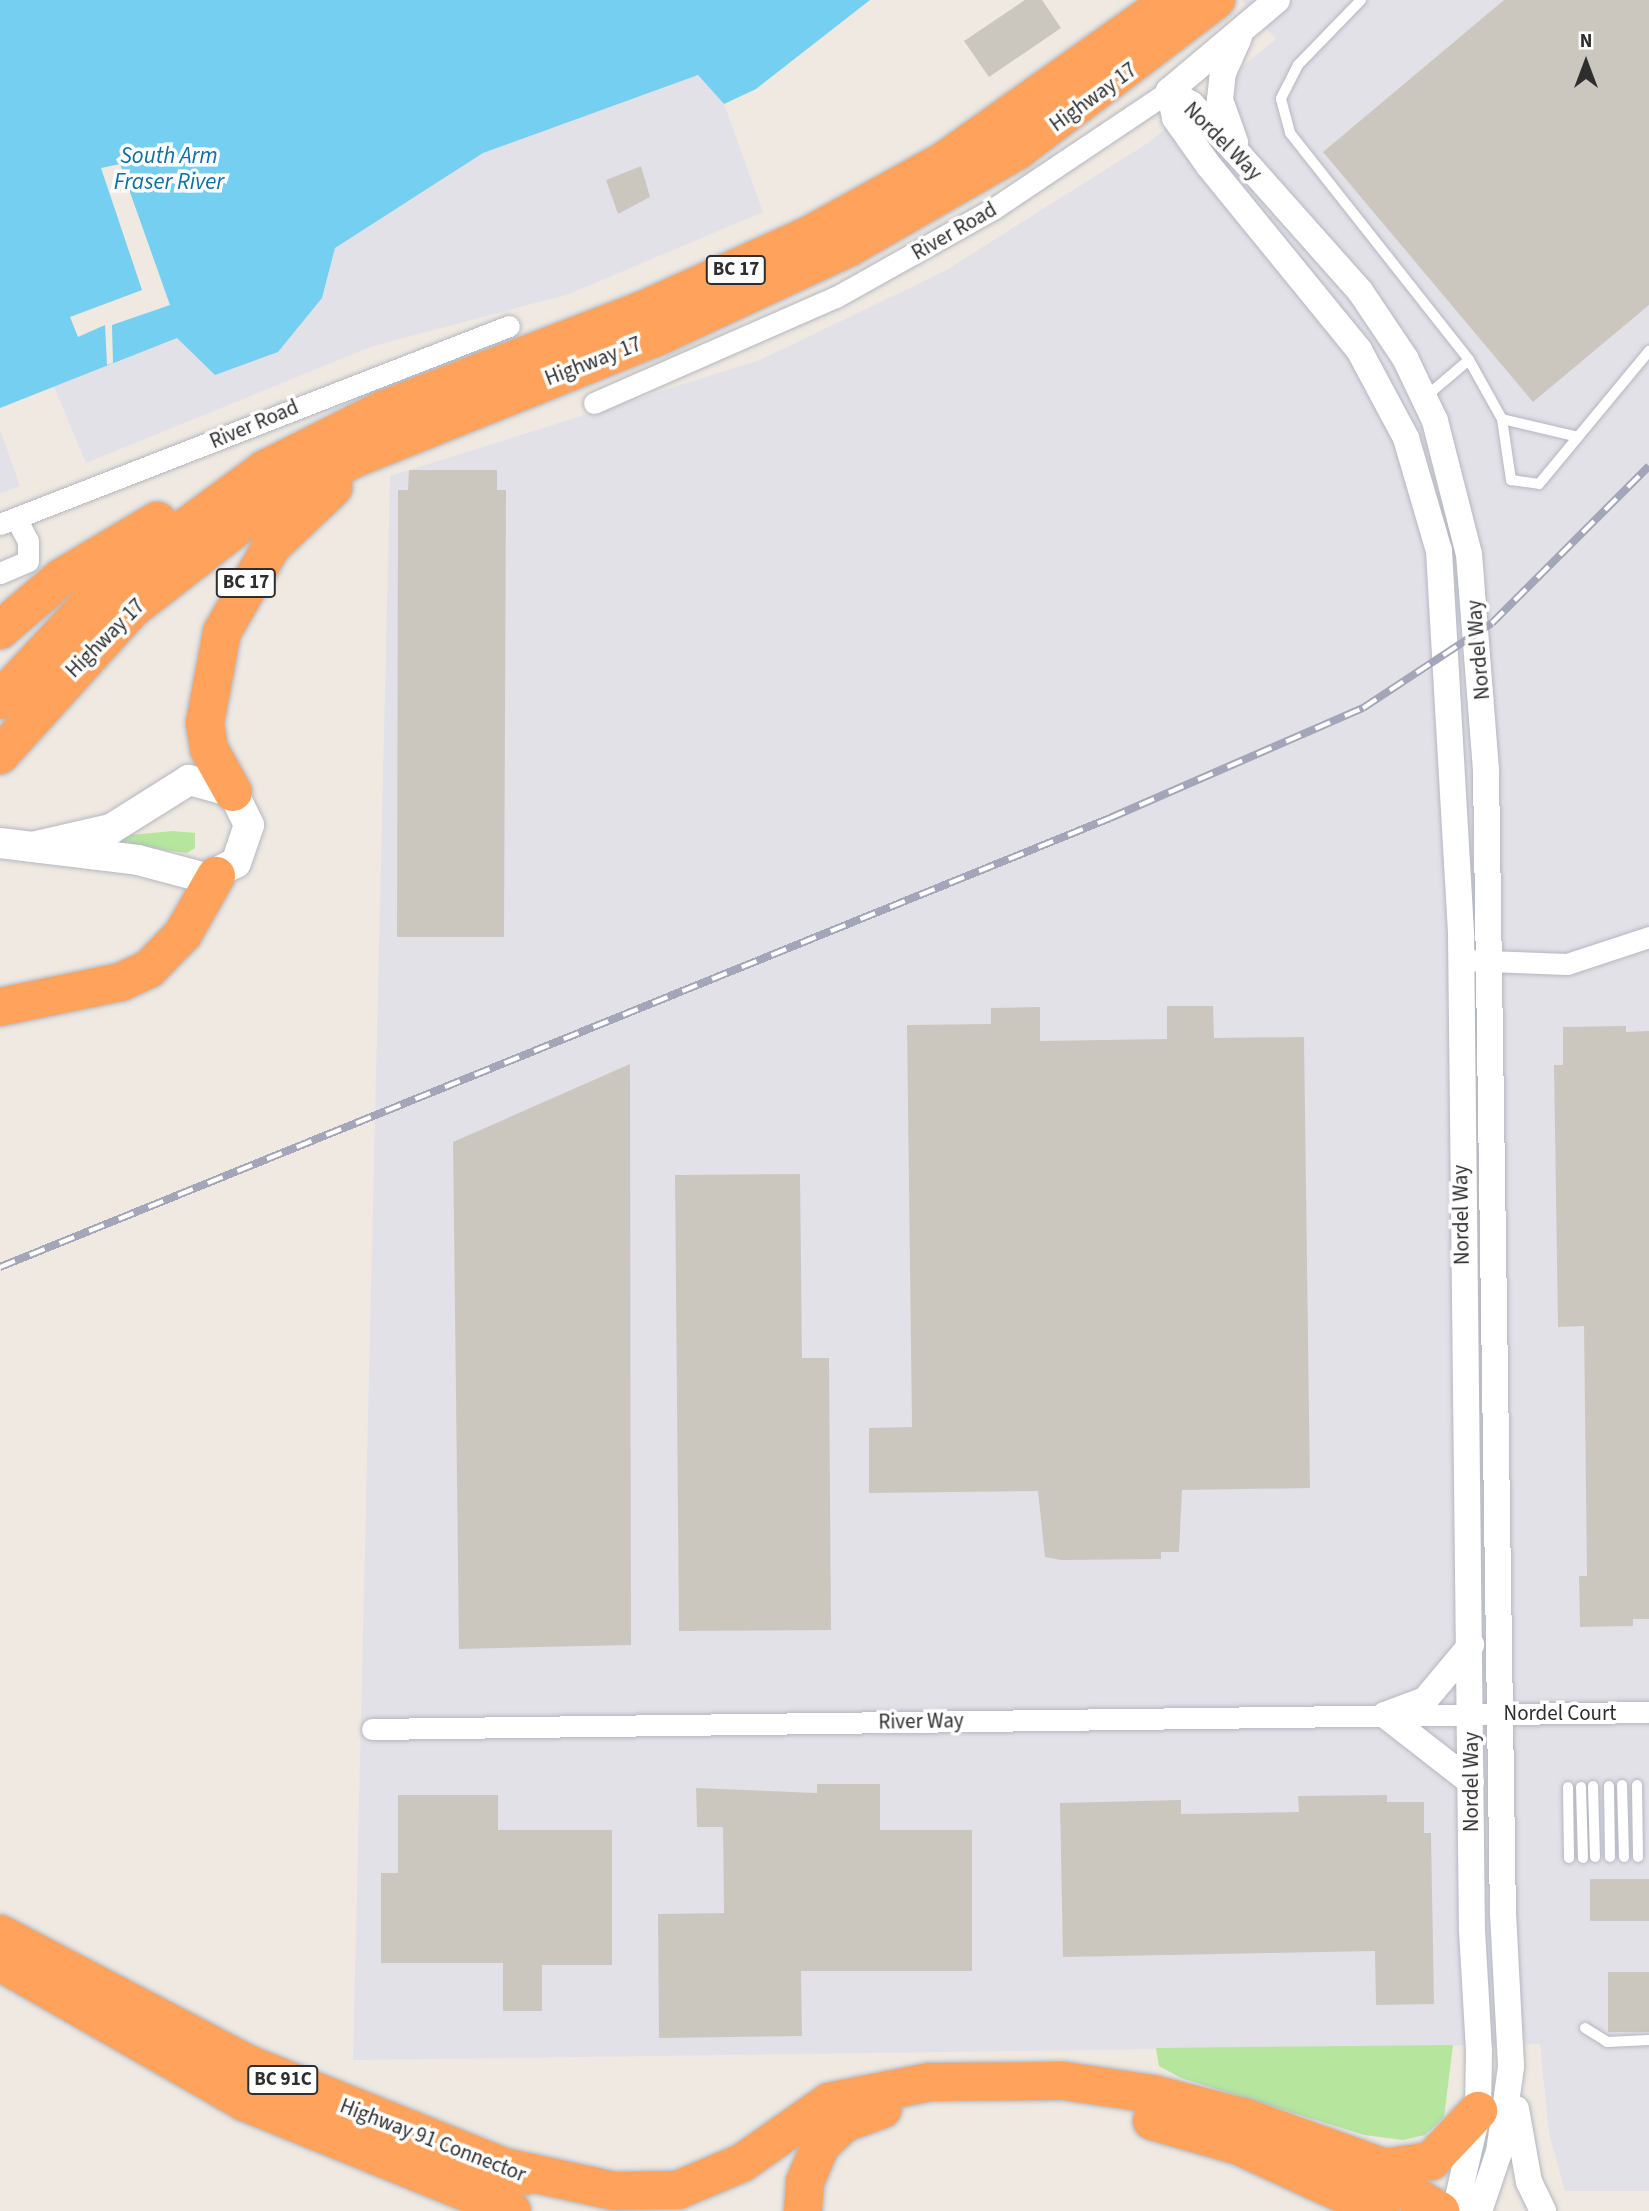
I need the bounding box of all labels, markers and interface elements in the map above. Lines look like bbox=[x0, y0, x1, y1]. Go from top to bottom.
north arrow bbox=[1551, 28, 1621, 98]
text: N bbox=[1580, 28, 1592, 55]
street label: Highway 17 bbox=[1045, 57, 1141, 137]
street label: Nordel Way bbox=[1179, 97, 1267, 185]
water label: South Arm Fraser River bbox=[114, 142, 224, 196]
street label: River Road bbox=[907, 197, 1001, 265]
road number: BC 17 bbox=[704, 254, 768, 286]
street label: Highway 17 bbox=[541, 331, 645, 391]
street label: River Road bbox=[206, 394, 302, 454]
road number: BC 17 bbox=[215, 568, 278, 598]
street label: Highway 17 bbox=[60, 593, 150, 683]
street label: Nordel Way bbox=[1461, 599, 1495, 701]
street label: Nordel Way bbox=[1448, 1165, 1474, 1265]
street label: Nordel Court bbox=[1504, 1700, 1616, 1726]
street label: River Way bbox=[878, 1708, 964, 1734]
street label: Nordel Way bbox=[1458, 1732, 1484, 1832]
road number: BC 91C bbox=[246, 2064, 320, 2096]
street label: Highway 91 Connector bbox=[337, 2093, 529, 2187]

